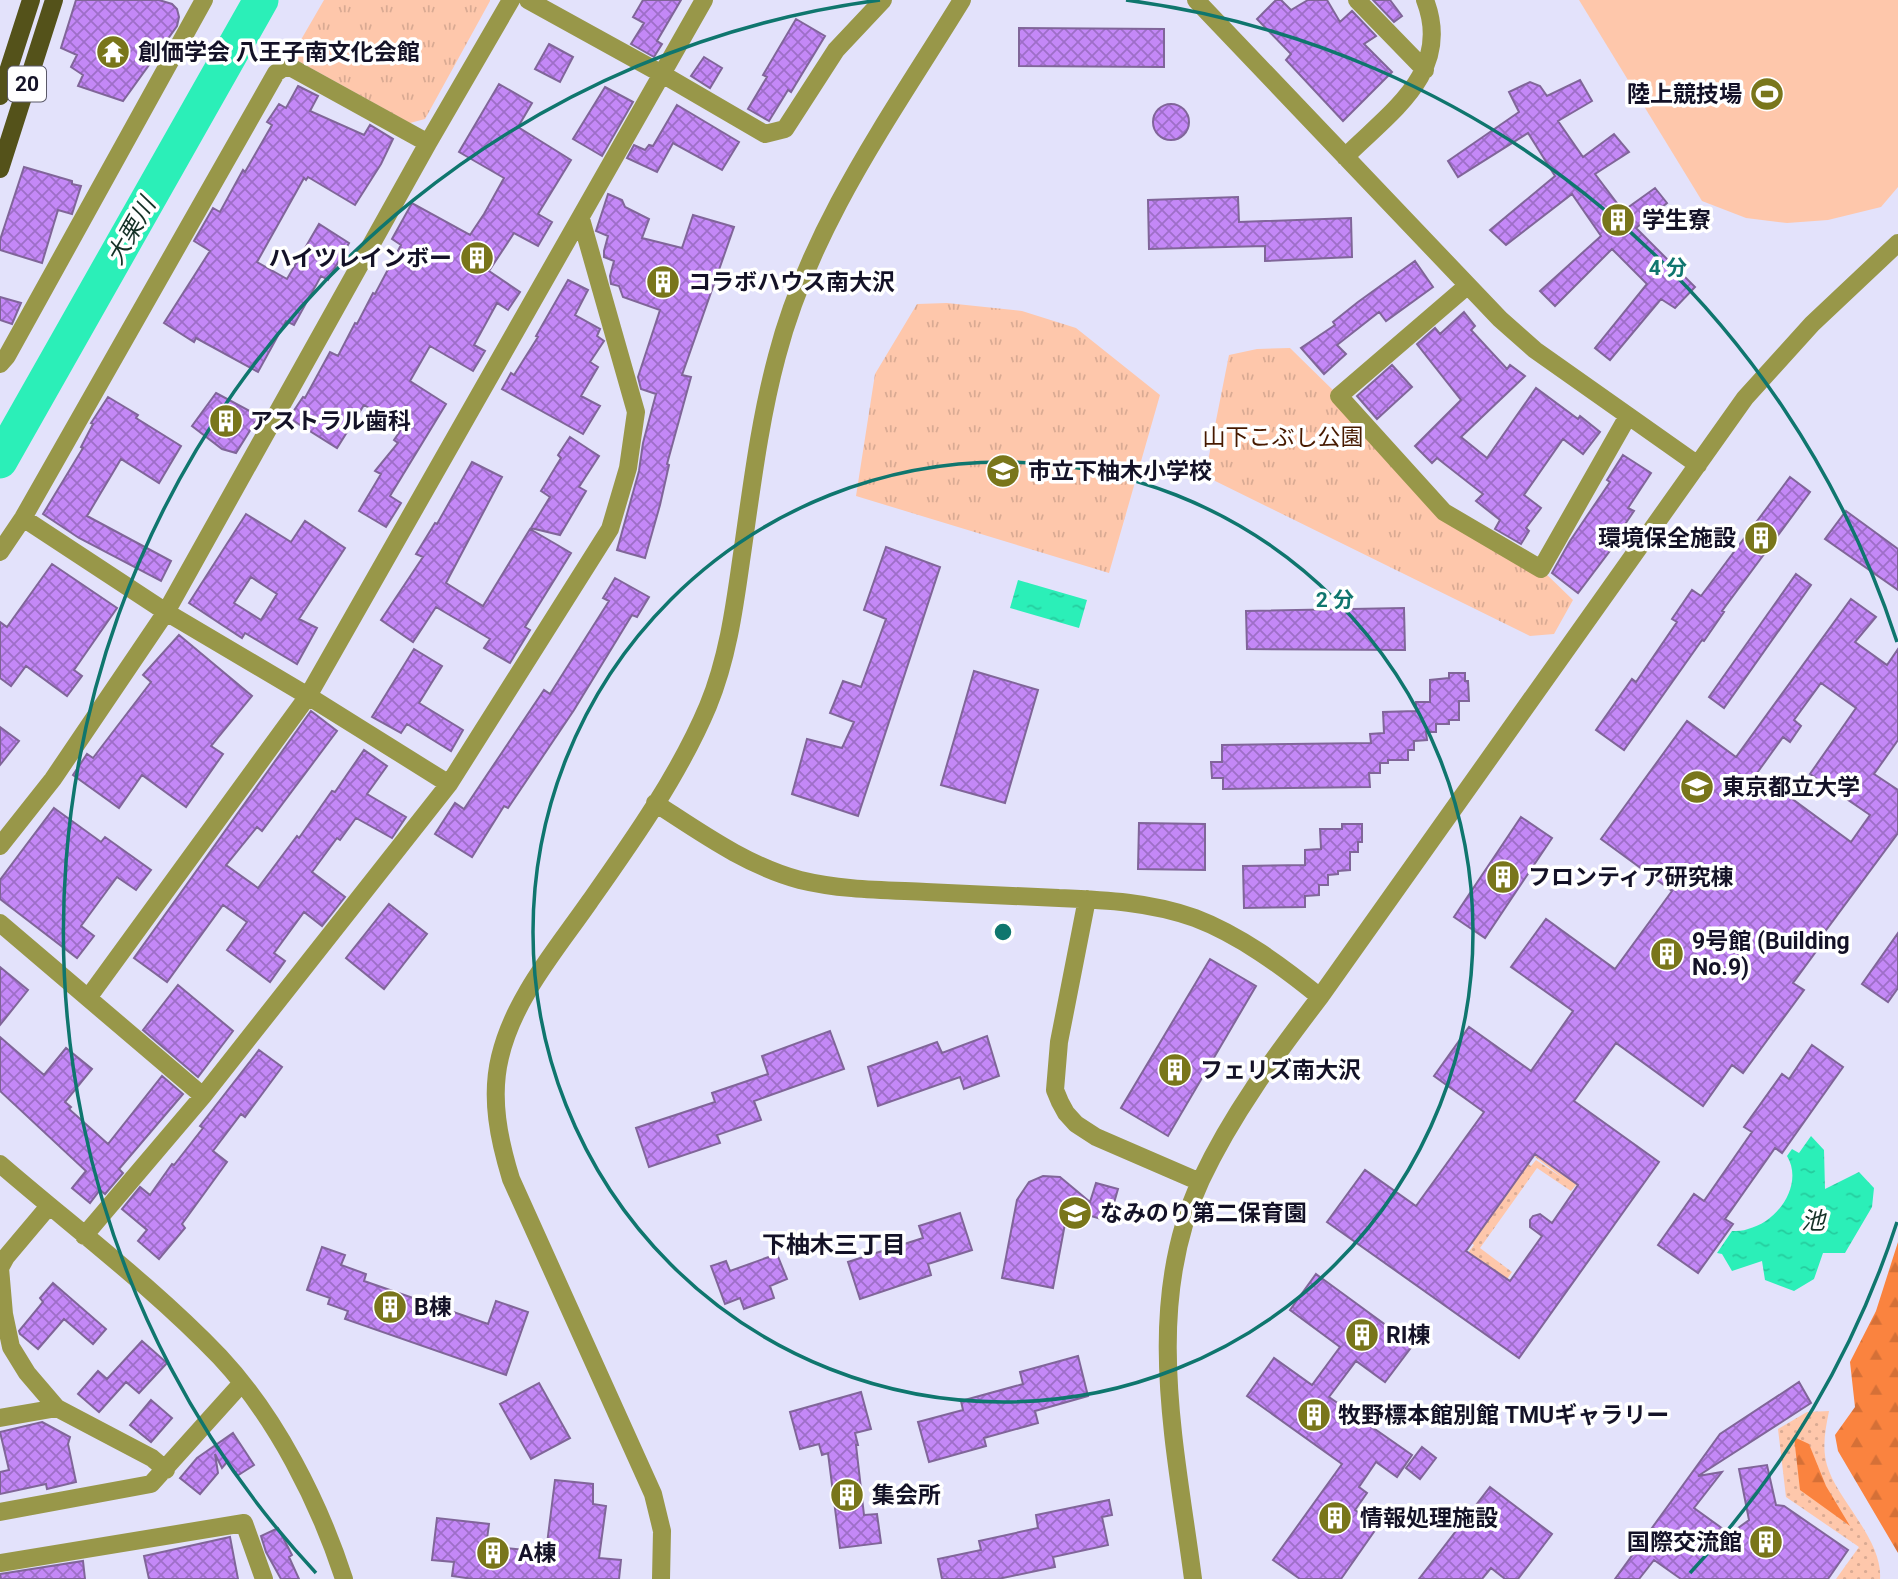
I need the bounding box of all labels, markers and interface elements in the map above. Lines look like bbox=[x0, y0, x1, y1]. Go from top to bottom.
temple icon: 創価学会 八王子南文化会館 bbox=[94, 33, 132, 71]
place label: 創価学会 八王子南文化会館 bbox=[138, 39, 420, 66]
road number: 20 bbox=[8, 66, 46, 102]
sports icon: 陸上競技場 bbox=[1748, 75, 1786, 113]
place label: 陸上競技場 bbox=[1627, 81, 1742, 108]
water label: 大栗川 bbox=[101, 190, 163, 269]
building icon: 学生寮 bbox=[1599, 201, 1637, 239]
place label: 学生寮 bbox=[1642, 207, 1711, 234]
building icon: ハイツレインボー bbox=[458, 239, 496, 277]
place label: ハイツレインボー bbox=[268, 245, 452, 272]
text: 4 分 bbox=[1649, 256, 1687, 280]
building icon: コラボハウス南大沢 bbox=[644, 263, 682, 301]
place label: コラボハウス南大沢 bbox=[688, 269, 895, 296]
building icon: アストラル歯科 bbox=[207, 402, 245, 440]
place label: アストラル歯科 bbox=[250, 408, 411, 435]
park label: 山下こぶし公園 bbox=[1203, 424, 1364, 451]
school or university icon: 市立下柚木小学校 bbox=[984, 452, 1022, 490]
place label: 市立下柚木小学校 bbox=[1028, 458, 1212, 485]
building icon: 環境保全施設 bbox=[1742, 519, 1780, 557]
place label: 環境保全施設 bbox=[1598, 525, 1736, 552]
text: 2 分 bbox=[1316, 588, 1354, 612]
school or university icon: 東京都立大学 bbox=[1678, 768, 1716, 806]
place label: 東京都立大学 bbox=[1722, 774, 1860, 801]
building icon: フロンティア研究棟 bbox=[1484, 858, 1522, 896]
place label: フロンティア研究棟 bbox=[1528, 864, 1734, 891]
centre of rings bbox=[991, 920, 1015, 944]
place label: 9号館 (Building No.9) bbox=[1692, 928, 1850, 981]
building icon: 9号館 (Building No.9) bbox=[1648, 935, 1686, 973]
building icon: フェリズ南大沢 bbox=[1156, 1051, 1194, 1089]
place label: フェリズ南大沢 bbox=[1200, 1057, 1361, 1084]
school or university icon: なみのり第二保育園 bbox=[1056, 1194, 1094, 1232]
place label: なみのり第二保育園 bbox=[1100, 1200, 1307, 1227]
water label: 池 bbox=[1801, 1207, 1827, 1235]
district label: 下柚木三丁目 bbox=[762, 1231, 906, 1259]
building icon: B棟 bbox=[371, 1288, 409, 1326]
place label: B棟 bbox=[414, 1294, 452, 1321]
building icon: RI棟 bbox=[1343, 1316, 1381, 1354]
place label: RI棟 bbox=[1386, 1322, 1430, 1349]
building icon: 牧野標本館別館 TMUギャラリー bbox=[1295, 1396, 1333, 1434]
place label: 牧野標本館別館 TMUギャラリー bbox=[1338, 1402, 1669, 1429]
building icon: 集会所 bbox=[828, 1476, 866, 1514]
place label: 集会所 bbox=[872, 1482, 941, 1509]
building icon: 情報処理施設 bbox=[1316, 1499, 1354, 1537]
place label: 情報処理施設 bbox=[1360, 1505, 1498, 1532]
building icon: 国際交流館 bbox=[1747, 1523, 1785, 1561]
place label: 国際交流館 bbox=[1627, 1529, 1742, 1556]
building icon: A棟 bbox=[474, 1534, 512, 1572]
place label: A棟 bbox=[518, 1540, 556, 1567]

